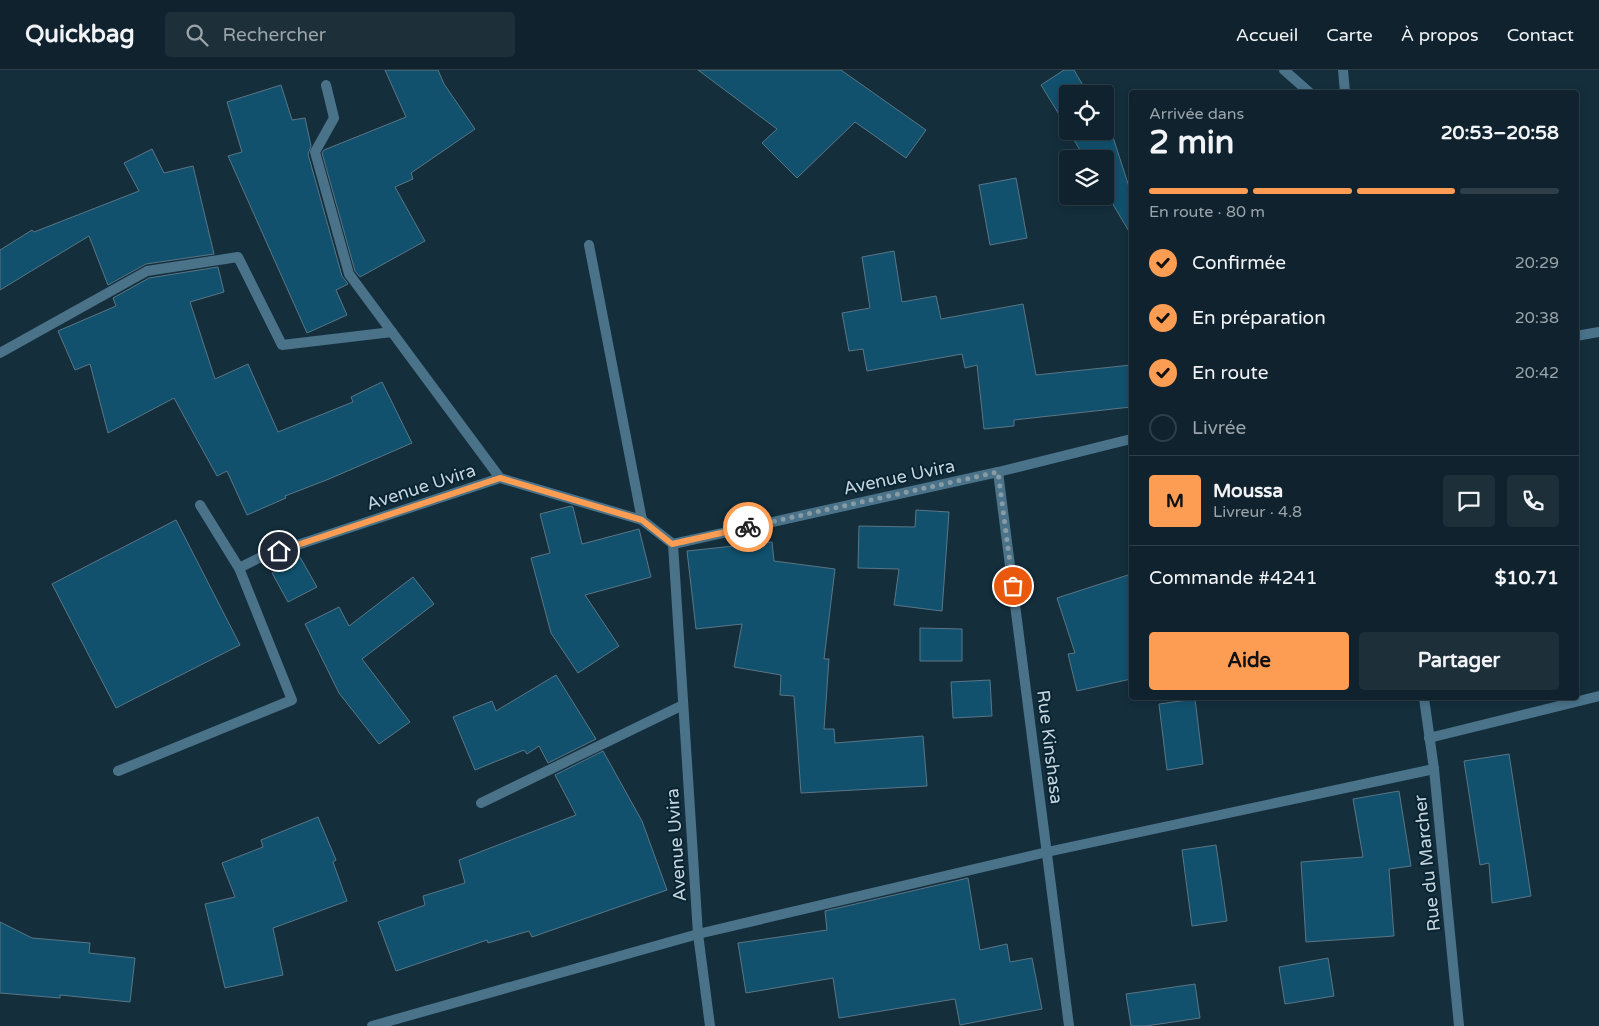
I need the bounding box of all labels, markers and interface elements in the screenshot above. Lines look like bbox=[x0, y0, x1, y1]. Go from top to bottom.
search box bbox=[165, 12, 515, 57]
text: Quickbag bbox=[25, 20, 135, 49]
icon: search bbox=[183, 21, 211, 49]
text: Rechercher bbox=[223, 24, 326, 46]
text: Accueil bbox=[1236, 24, 1298, 46]
text: Carte bbox=[1326, 24, 1373, 46]
text: À propos bbox=[1401, 24, 1479, 46]
text: Contact bbox=[1507, 24, 1574, 46]
map controls bbox=[1059, 85, 1114, 205]
button: locate bbox=[1059, 85, 1114, 140]
text: Arrivée dans bbox=[1149, 104, 1244, 124]
text: 20:53–20:58 bbox=[1441, 122, 1559, 144]
text: 2 min bbox=[1149, 124, 1234, 162]
button: layers bbox=[1059, 150, 1114, 205]
text: En route · 80 m bbox=[1149, 202, 1265, 222]
icon: check bbox=[1149, 249, 1177, 277]
text: Confirmée bbox=[1192, 252, 1286, 274]
text: 20:29 bbox=[1515, 253, 1559, 273]
icon: check bbox=[1149, 304, 1177, 332]
text: En préparation bbox=[1192, 307, 1326, 329]
text: 20:38 bbox=[1515, 308, 1559, 328]
icon: check bbox=[1149, 359, 1177, 387]
text: En route bbox=[1192, 362, 1269, 384]
text: 20:42 bbox=[1515, 363, 1559, 383]
text: Livrée bbox=[1192, 417, 1246, 439]
street label: Avenue Uvira bbox=[841, 454, 957, 500]
street label: Avenue Uvira bbox=[364, 459, 478, 515]
button: chat bbox=[1443, 475, 1495, 527]
button: phone bbox=[1507, 475, 1559, 527]
text: Moussa bbox=[1213, 480, 1283, 502]
text: M bbox=[1166, 490, 1184, 512]
courier bbox=[723, 502, 773, 552]
text: Livreur · 4.8 bbox=[1213, 502, 1302, 522]
icon: bike bbox=[734, 513, 762, 541]
pin bbox=[258, 530, 300, 572]
icon: home bbox=[265, 537, 293, 565]
pin bbox=[992, 565, 1034, 607]
text: Commande #4241 bbox=[1149, 567, 1318, 589]
text: $10.71 bbox=[1495, 567, 1559, 589]
icon: bag bbox=[999, 572, 1027, 600]
button: Aide bbox=[1149, 632, 1349, 690]
button: Partager bbox=[1359, 632, 1559, 690]
street label: Rue Kinshasa bbox=[1032, 689, 1068, 805]
street label: Avenue Uvira bbox=[661, 788, 691, 902]
street label: Rue du Marcher bbox=[1409, 793, 1445, 932]

